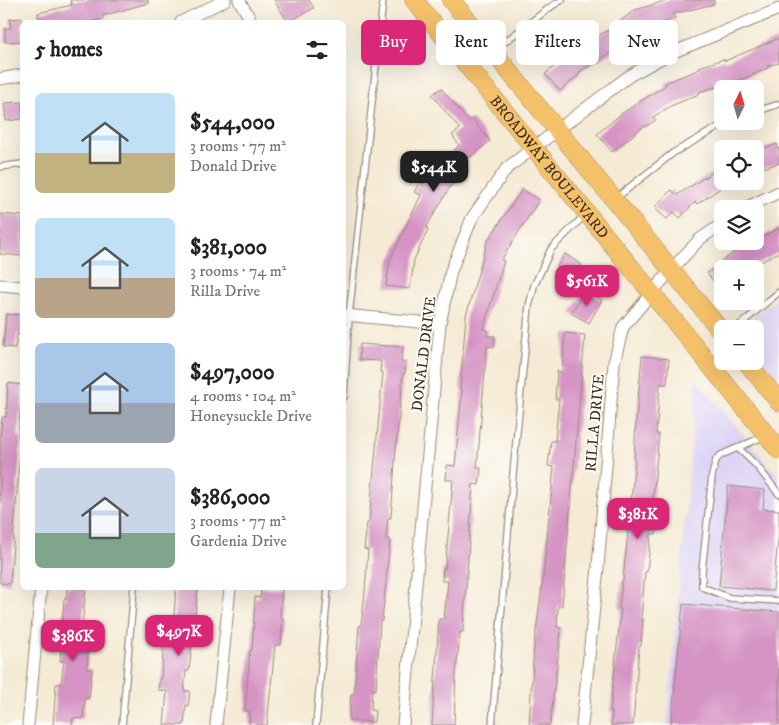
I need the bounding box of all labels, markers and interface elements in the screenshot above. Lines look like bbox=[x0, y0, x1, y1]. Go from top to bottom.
chip: Buy bbox=[361, 20, 426, 65]
chip: Rent bbox=[436, 20, 506, 65]
chip: Filters bbox=[516, 20, 599, 65]
chip: New bbox=[609, 20, 678, 65]
icon: filters bbox=[303, 36, 331, 64]
text: 5 homes bbox=[35, 37, 103, 63]
north arrow bbox=[714, 80, 764, 130]
map controls bbox=[714, 80, 764, 370]
street label: BROADWAY BOULEVARD bbox=[486, 92, 613, 242]
text: $544,000 bbox=[190, 110, 275, 136]
icon: home bbox=[75, 113, 135, 173]
text: 3 rooms · 77 m² bbox=[190, 136, 286, 156]
button: locate bbox=[714, 140, 764, 190]
pin: $544K bbox=[399, 150, 469, 193]
text: Donald Drive bbox=[190, 156, 277, 176]
text: $544K bbox=[411, 157, 457, 177]
button: layers bbox=[714, 200, 764, 250]
text: $381,000 bbox=[190, 235, 267, 261]
icon: home bbox=[75, 238, 135, 298]
button: + bbox=[714, 260, 764, 310]
text: 3 rooms · 74 m² bbox=[190, 261, 287, 281]
pin: $561K bbox=[552, 264, 622, 307]
text: $561K bbox=[566, 271, 608, 291]
text: Rilla Drive bbox=[190, 281, 260, 301]
street label: DONALD DRIVE bbox=[408, 295, 441, 413]
button: − bbox=[714, 320, 764, 370]
text: $497,000 bbox=[190, 360, 275, 386]
icon: home bbox=[75, 363, 135, 423]
street label: RILLA DRIVE bbox=[581, 373, 609, 473]
text: 4 rooms · 104 m² bbox=[190, 386, 296, 406]
text: Honeysuckle Drive bbox=[190, 406, 312, 426]
text: $386,000 bbox=[190, 485, 270, 511]
icon: home bbox=[75, 488, 135, 548]
pin: $381K bbox=[603, 498, 673, 540]
text: $381K bbox=[618, 504, 658, 524]
text: 3 rooms · 77 m² bbox=[190, 511, 286, 531]
text: Gardenia Drive bbox=[190, 531, 287, 551]
pin: $497K bbox=[144, 614, 214, 657]
pin: $386K bbox=[38, 620, 108, 662]
text: $497K bbox=[156, 621, 202, 641]
text: $386K bbox=[52, 626, 94, 646]

